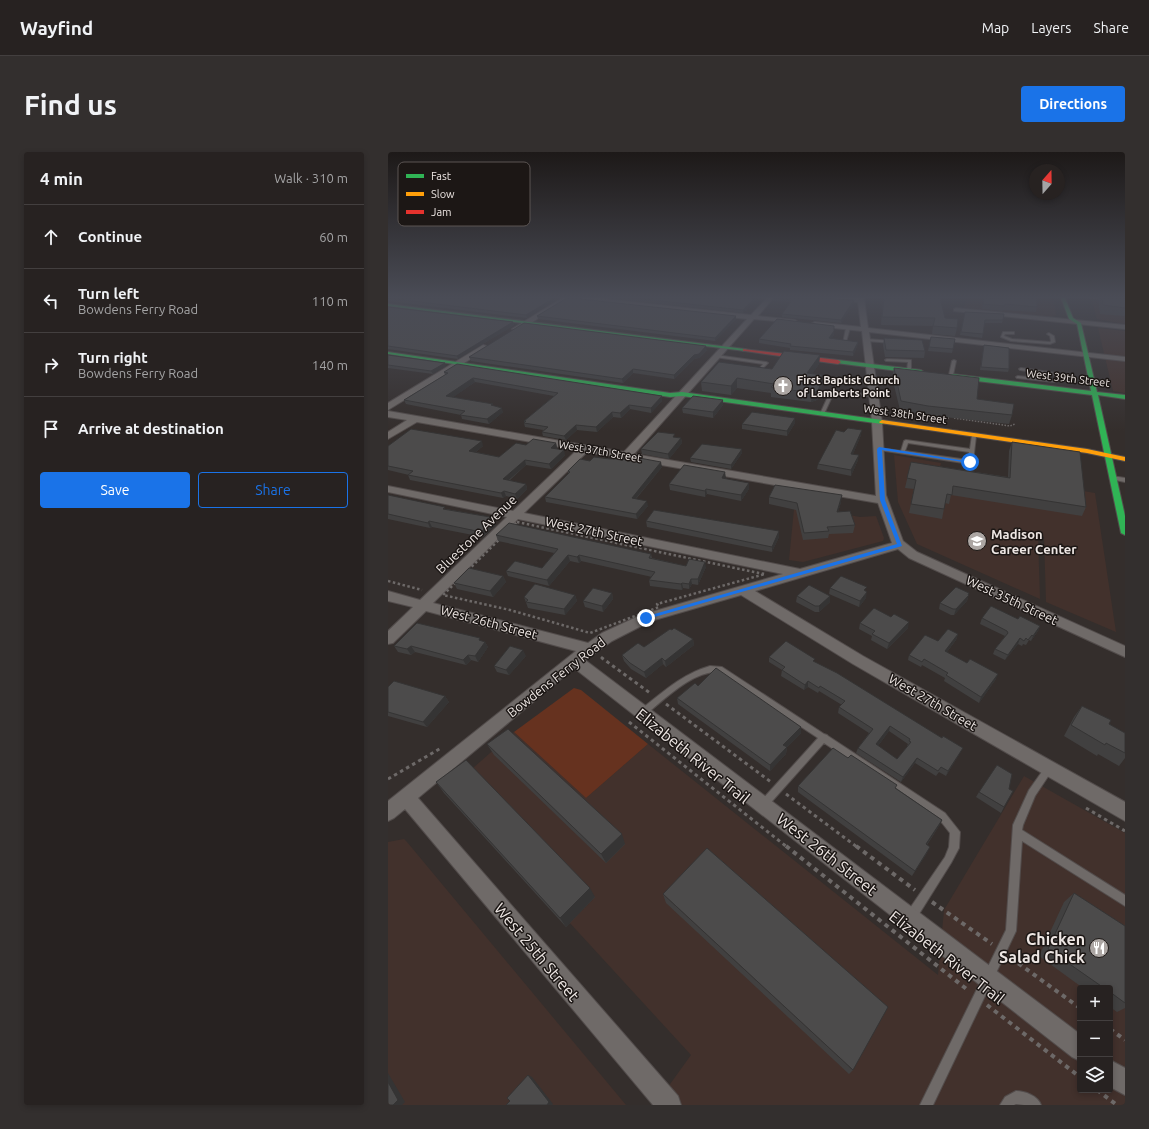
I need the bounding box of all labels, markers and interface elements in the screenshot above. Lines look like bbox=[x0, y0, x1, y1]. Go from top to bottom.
text: Wayfind bbox=[20, 17, 93, 39]
text: Map bbox=[982, 20, 1009, 36]
text: Layers bbox=[1031, 20, 1071, 36]
text: Share bbox=[1093, 20, 1129, 36]
button: Directions bbox=[1021, 86, 1125, 122]
text: Find us bbox=[24, 89, 117, 120]
legend bbox=[398, 162, 530, 226]
north arrow bbox=[1029, 164, 1065, 200]
text: 4 min bbox=[40, 169, 83, 188]
text: Fast bbox=[431, 170, 452, 182]
text: Walk · 310 m bbox=[274, 171, 348, 185]
text: Slow bbox=[431, 188, 455, 200]
text: Jam bbox=[431, 206, 452, 218]
icon: ahead bbox=[40, 226, 62, 248]
text: Continue bbox=[78, 228, 142, 245]
text: 60 m bbox=[319, 230, 348, 244]
text: Turn left bbox=[78, 285, 139, 302]
icon: left bbox=[40, 290, 62, 312]
text: 110 m bbox=[312, 294, 348, 308]
text: Bowdens Ferry Road bbox=[78, 302, 198, 316]
text: Turn right bbox=[78, 349, 148, 366]
icon: right bbox=[40, 354, 62, 376]
text: 140 m bbox=[312, 358, 348, 372]
text: Bowdens Ferry Road bbox=[78, 366, 198, 380]
street label: West 39th Street bbox=[1026, 367, 1111, 389]
place label: First Baptist Church of Lamberts Point bbox=[797, 374, 900, 399]
church icon: First Baptist Church of Lamberts Point bbox=[772, 375, 794, 397]
street label: West 38th Street bbox=[863, 402, 948, 426]
icon: arrive bbox=[40, 418, 62, 440]
text: Arrive at destination bbox=[78, 420, 224, 437]
street label: West 37th Street bbox=[558, 438, 643, 464]
route start bbox=[961, 453, 979, 471]
button: Save bbox=[40, 472, 190, 508]
button: Share bbox=[198, 472, 348, 508]
street label: Bluestone Avenue bbox=[433, 492, 519, 576]
street label: West 27th Street bbox=[544, 514, 644, 548]
place label: Madison Career Center bbox=[991, 527, 1077, 556]
school or university icon: Madison Career Center bbox=[966, 530, 988, 552]
street label: West 35th Street bbox=[964, 573, 1060, 627]
street label: West 26th Street bbox=[439, 602, 539, 642]
route end bbox=[637, 609, 655, 627]
street label: Bowdens Ferry Road bbox=[504, 635, 608, 719]
street label: West 27th Street bbox=[887, 671, 979, 733]
street label: Elizabeth River Trail bbox=[633, 705, 753, 807]
street label: West 26th Street bbox=[773, 809, 881, 899]
street label: West 25th Street bbox=[491, 899, 584, 1005]
street label: Elizabeth River Trail bbox=[886, 907, 1008, 1007]
place label: Chicken Salad Chick bbox=[999, 930, 1085, 966]
restaurant icon: Chicken Salad Chick bbox=[1088, 937, 1110, 959]
map controls bbox=[1077, 985, 1113, 1093]
button: + bbox=[1077, 985, 1113, 1021]
button: − bbox=[1077, 1021, 1113, 1057]
button: layers bbox=[1077, 1057, 1113, 1093]

